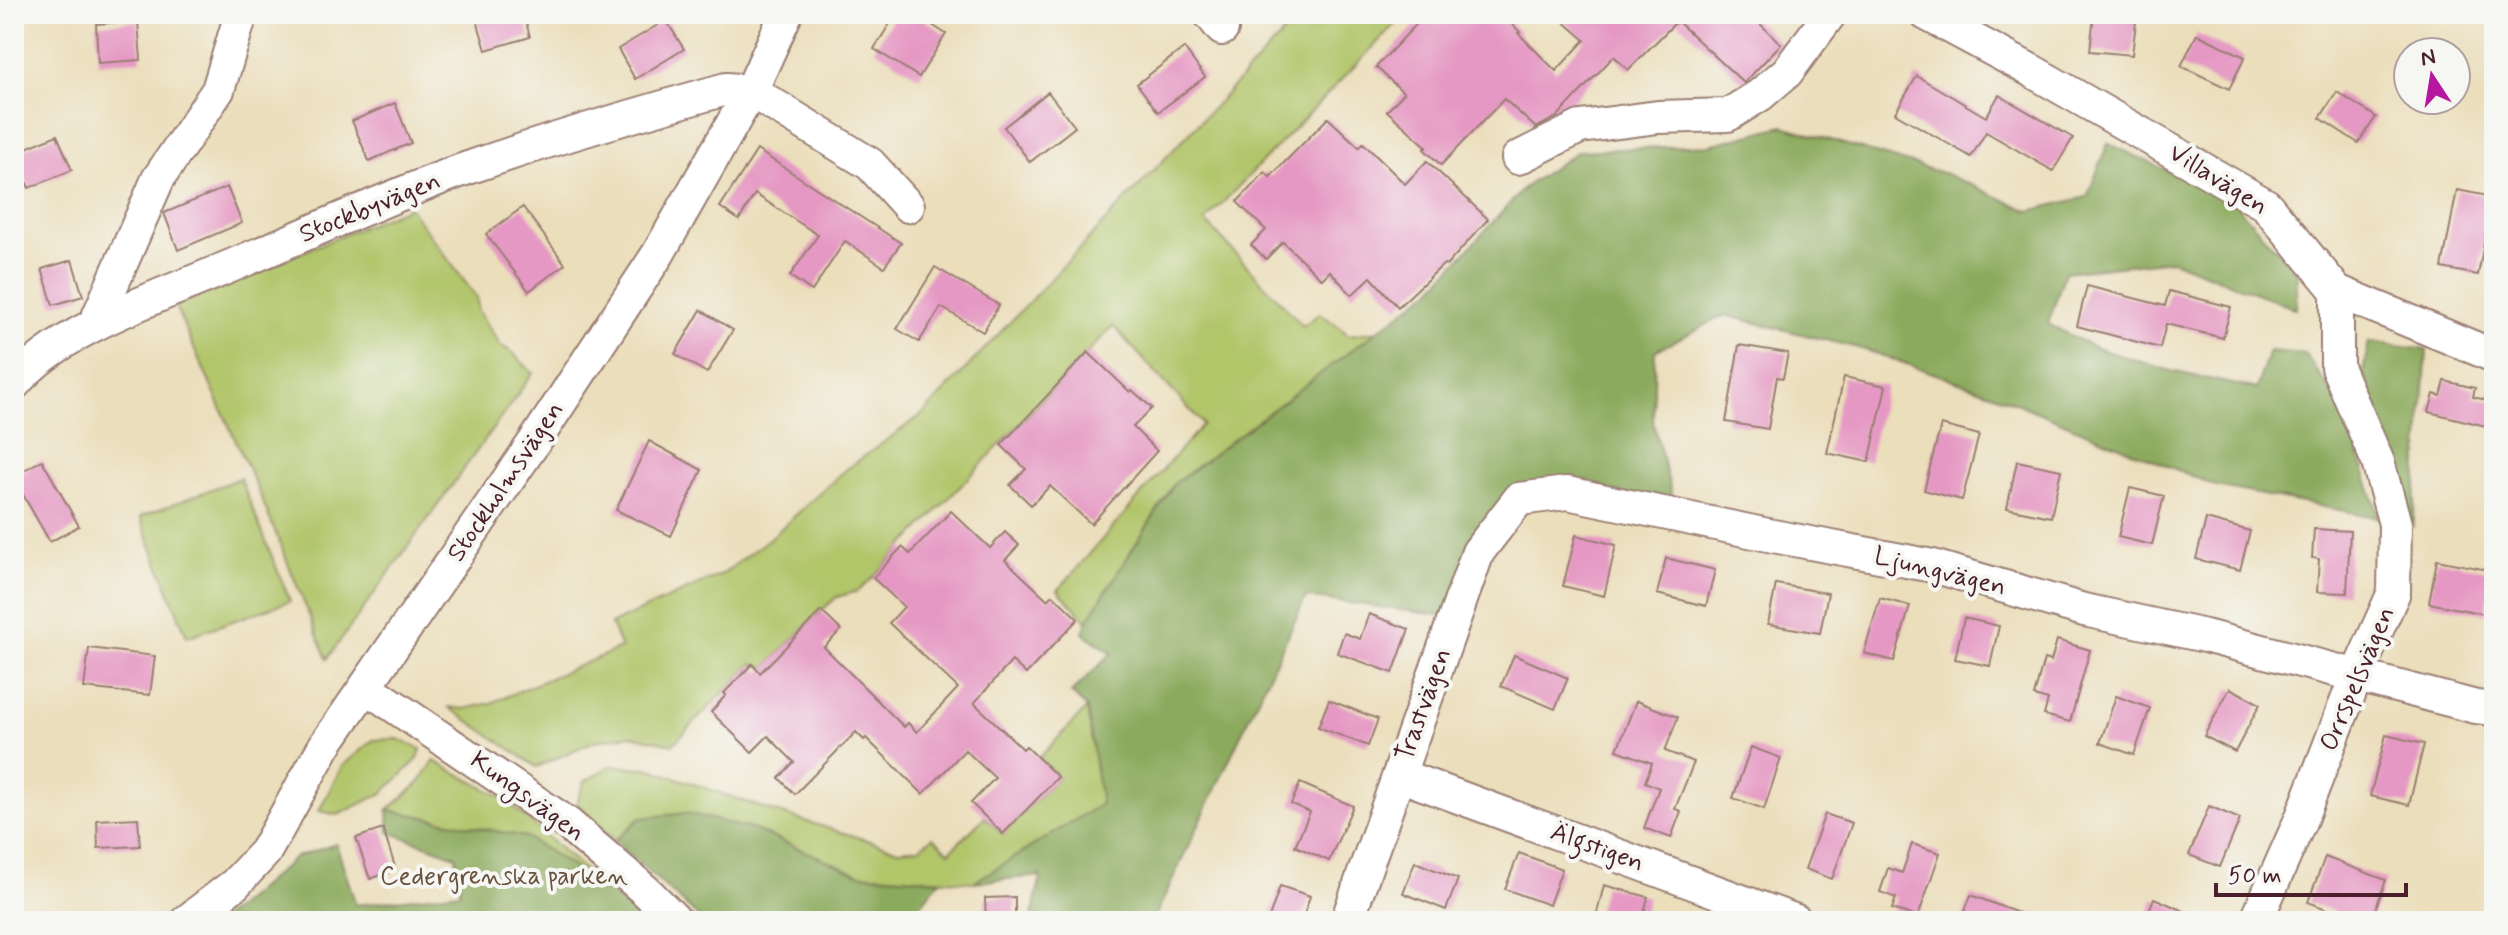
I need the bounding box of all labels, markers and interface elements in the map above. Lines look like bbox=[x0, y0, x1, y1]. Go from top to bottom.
north arrow bbox=[2392, 36, 2472, 116]
text: N bbox=[2418, 43, 2438, 74]
street label: Villavägen bbox=[2162, 136, 2274, 224]
street label: Stockbyvägen bbox=[294, 164, 446, 252]
street label: Stockholmsvägen bbox=[440, 395, 572, 569]
street label: Ljungvägen bbox=[1870, 539, 2010, 605]
street label: Orrspelsvägen bbox=[2312, 602, 2404, 756]
street label: Trastvägen bbox=[1388, 644, 1460, 766]
street label: Kungsvägen bbox=[462, 744, 591, 852]
street label: Älgstigen bbox=[1545, 815, 1648, 883]
scale bar bbox=[2216, 847, 2406, 897]
park label: Cedergrenska parken bbox=[380, 860, 628, 894]
text: 50 m bbox=[2228, 861, 2282, 892]

